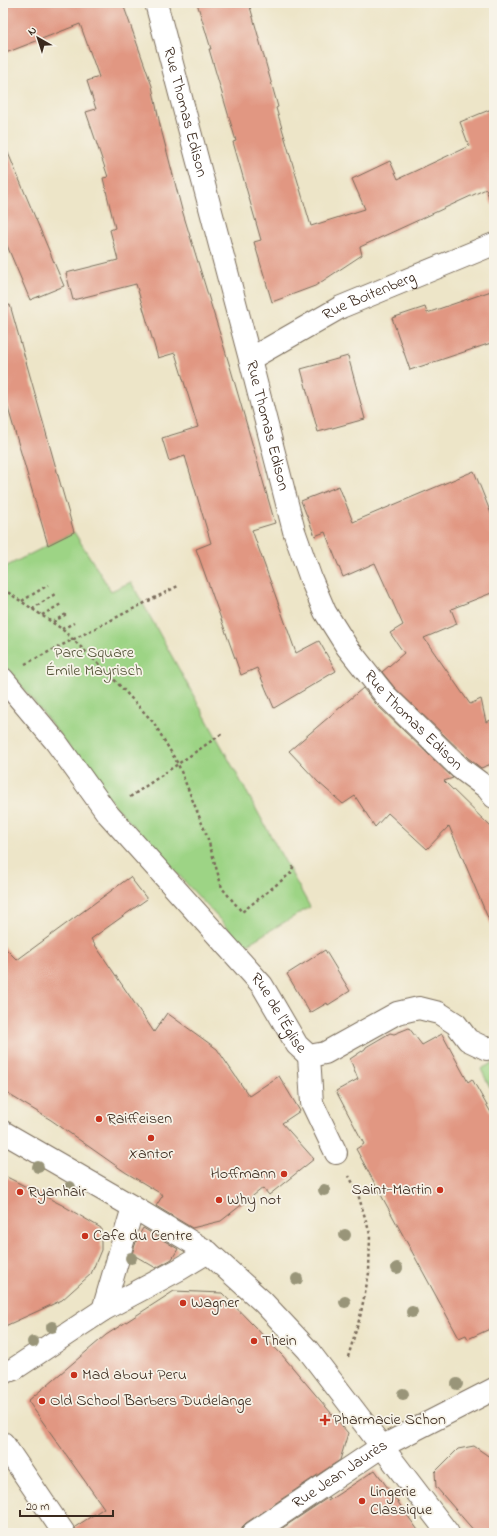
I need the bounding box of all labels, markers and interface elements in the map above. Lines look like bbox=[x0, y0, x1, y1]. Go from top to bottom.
north arrow bbox=[18, 18, 58, 58]
text: N bbox=[24, 22, 40, 40]
street label: Rue Thomas Edison bbox=[156, 45, 214, 180]
street label: Rue Boitenberg bbox=[318, 265, 419, 327]
street label: Rue Thomas Edison bbox=[239, 358, 295, 493]
park label: Parc Square Émile Mayrisch bbox=[46, 641, 142, 683]
street label: Rue Thomas Edison bbox=[358, 665, 468, 777]
street label: Rue de l'Église bbox=[245, 968, 312, 1060]
place label: Raiffeisen bbox=[107, 1107, 172, 1131]
marker: Raiffeisen bbox=[94, 1114, 104, 1124]
marker: Xantor bbox=[146, 1133, 156, 1143]
place label: Xantor bbox=[129, 1142, 173, 1166]
place label: Hoffmann bbox=[211, 1162, 276, 1186]
marker: Hoffmann bbox=[279, 1169, 289, 1179]
place label: Saint-Martin bbox=[351, 1178, 432, 1202]
place label: Ryanhair bbox=[28, 1180, 86, 1204]
marker: Saint-Martin bbox=[435, 1185, 445, 1195]
marker: Ryanhair bbox=[15, 1187, 25, 1197]
place label: Why not bbox=[227, 1188, 282, 1212]
marker: Why not bbox=[214, 1195, 224, 1205]
place label: Cafe du Centre bbox=[93, 1224, 193, 1248]
marker: Cafe du Centre bbox=[80, 1231, 90, 1241]
place label: Wagner bbox=[191, 1291, 239, 1315]
marker: Wagner bbox=[178, 1298, 188, 1308]
place label: Thein bbox=[262, 1329, 297, 1353]
marker: Thein bbox=[249, 1336, 259, 1346]
place label: Mad about Peru bbox=[82, 1363, 187, 1387]
marker: Mad about Peru bbox=[69, 1370, 79, 1380]
place label: Old School Barbers Dudelange bbox=[50, 1389, 253, 1413]
marker: Old School Barbers Dudelange bbox=[37, 1396, 47, 1406]
place label: Pharmacie Schon bbox=[333, 1408, 446, 1432]
marker: Pharmacie Schon bbox=[320, 1415, 330, 1425]
street label: Rue Jean Jaurès bbox=[288, 1434, 392, 1515]
place label: Lingerie Classique bbox=[370, 1480, 433, 1522]
scale bar bbox=[20, 1492, 113, 1518]
marker: Lingerie Classique bbox=[357, 1496, 367, 1506]
text: 20 m bbox=[26, 1498, 49, 1516]

